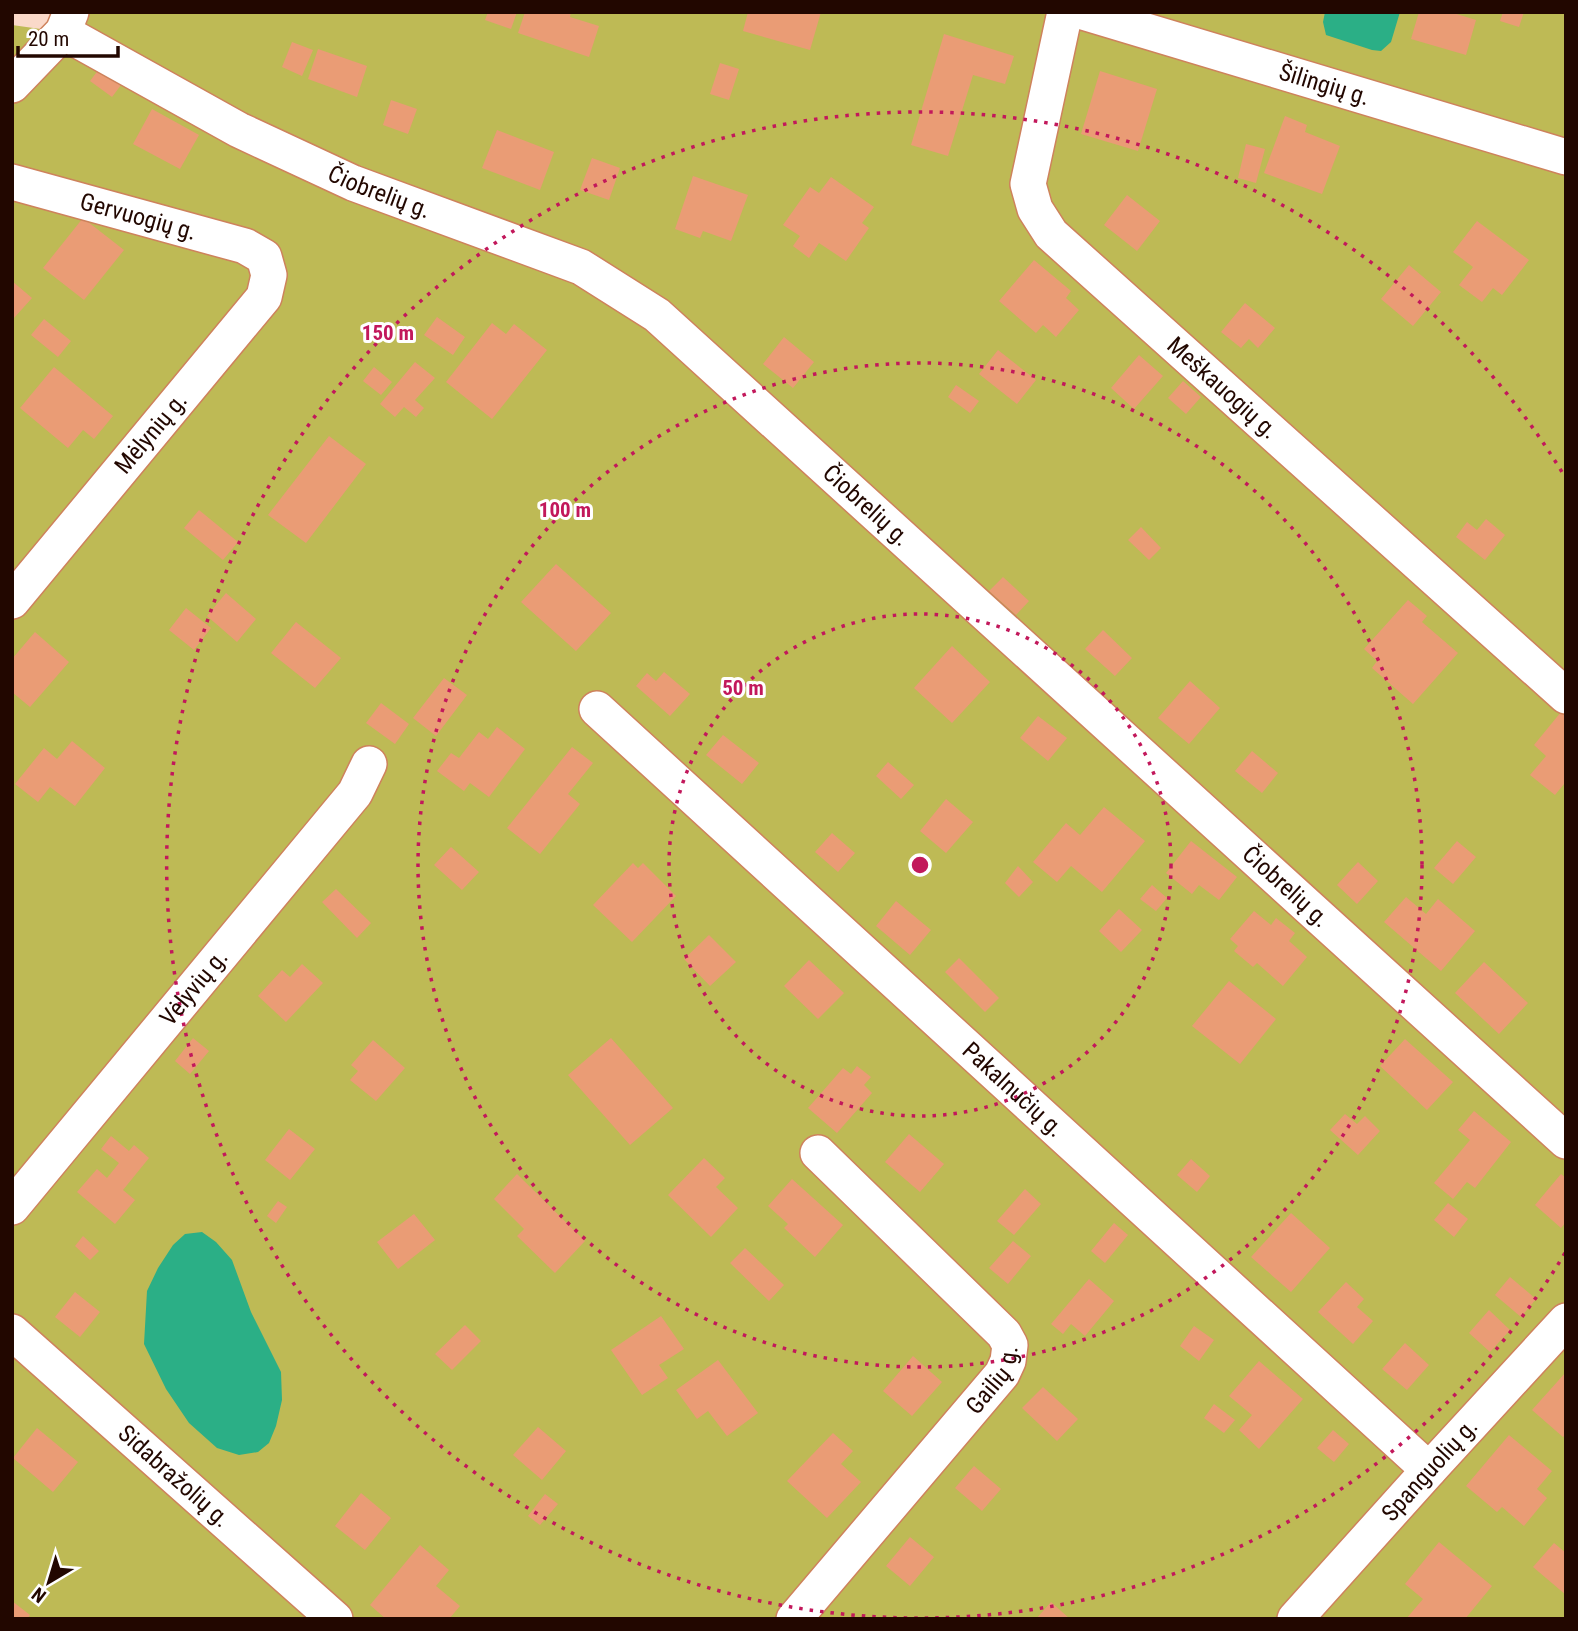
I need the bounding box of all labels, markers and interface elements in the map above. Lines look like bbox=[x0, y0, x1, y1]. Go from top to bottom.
scale bar bbox=[18, 14, 117, 58]
text: 20 m bbox=[28, 27, 69, 51]
street label: Šilingių g. bbox=[1276, 58, 1373, 111]
street label: Čiobrelių g. bbox=[324, 158, 434, 224]
street label: Gervuogių g. bbox=[77, 187, 200, 246]
text: 150 m bbox=[362, 321, 414, 345]
street label: Meškauogių g. bbox=[1161, 331, 1284, 445]
street label: Mėlynių g. bbox=[109, 387, 193, 479]
street label: Čiobrelių g. bbox=[817, 458, 916, 552]
text: 100 m bbox=[539, 498, 591, 522]
text: 50 m bbox=[722, 676, 764, 700]
street label: Čiobrelių g. bbox=[1237, 839, 1335, 933]
centre of rings bbox=[908, 853, 932, 877]
street label: Vėlyvių g. bbox=[154, 944, 234, 1031]
street label: Pakalnučių g. bbox=[957, 1036, 1070, 1143]
street label: Gailių g. bbox=[960, 1344, 1024, 1420]
street label: Spanguolių g. bbox=[1376, 1413, 1483, 1527]
street label: Sidabražolių g. bbox=[112, 1419, 236, 1533]
north arrow bbox=[14, 1547, 84, 1617]
text: N bbox=[27, 1582, 51, 1608]

